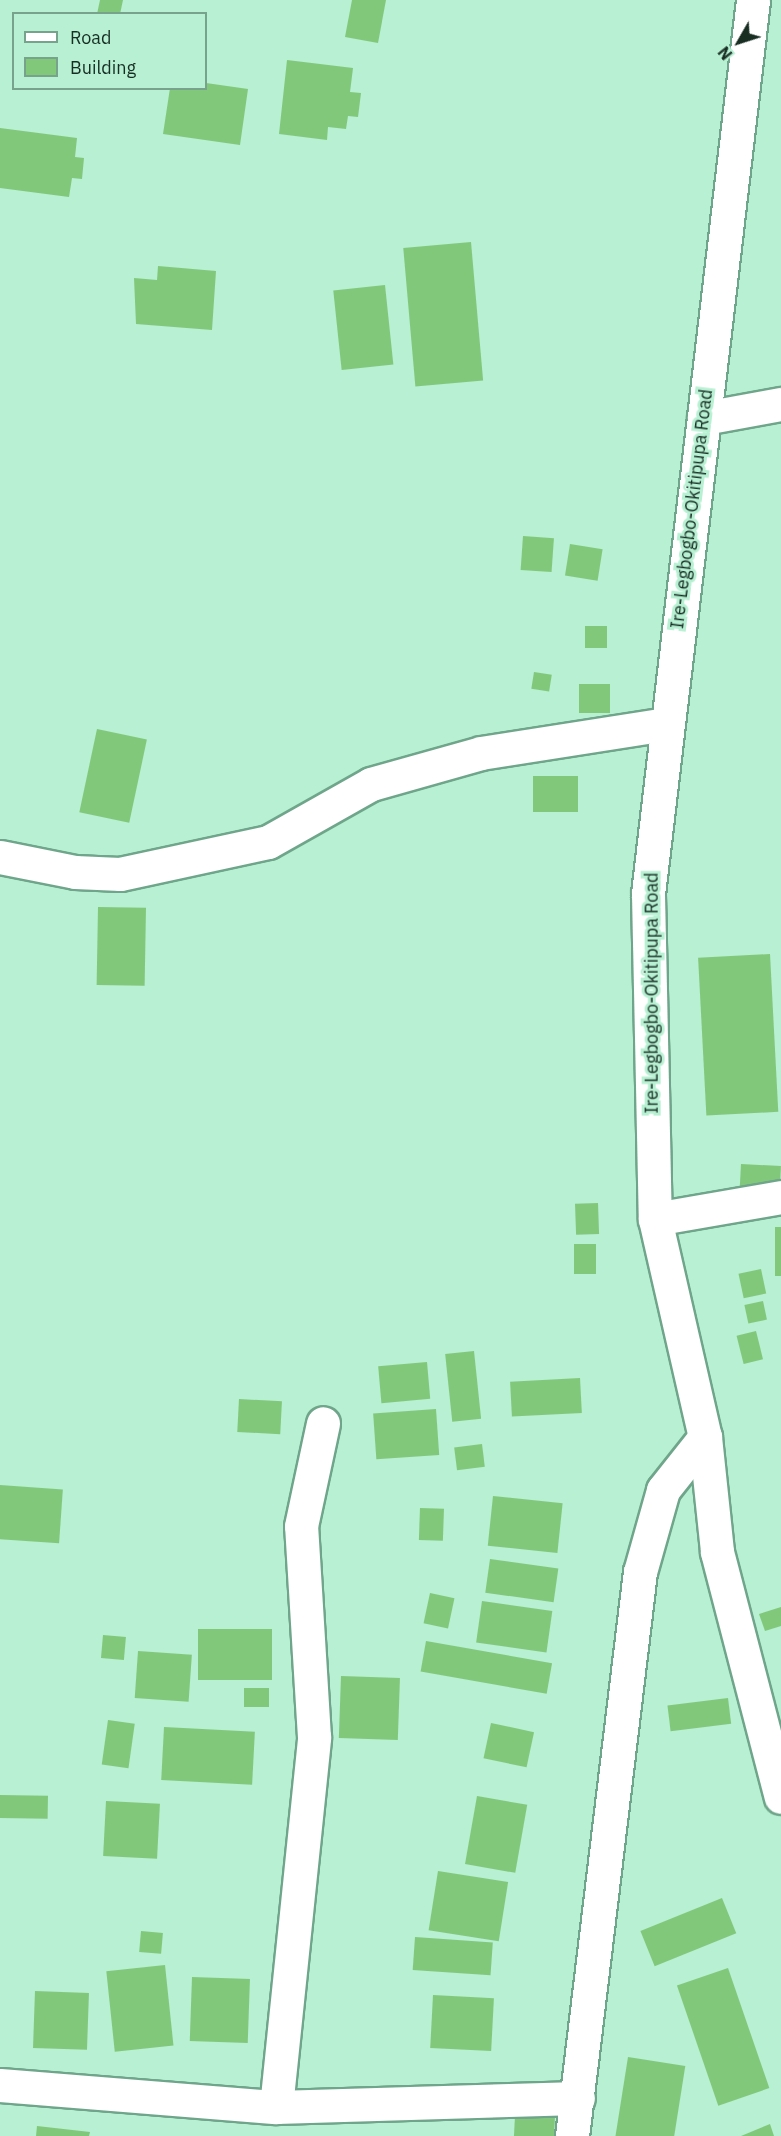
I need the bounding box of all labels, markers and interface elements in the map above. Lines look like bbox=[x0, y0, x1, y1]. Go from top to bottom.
legend bbox=[12, 12, 207, 90]
north arrow bbox=[709, 12, 769, 72]
text: Road bbox=[70, 26, 111, 49]
text: N bbox=[714, 43, 736, 64]
text: Building bbox=[70, 56, 136, 79]
street label: Ire-Legbogbo-Okitipupa Road bbox=[667, 388, 717, 630]
street label: Ire-Legbogbo-Okitipupa Road bbox=[641, 872, 663, 1114]

